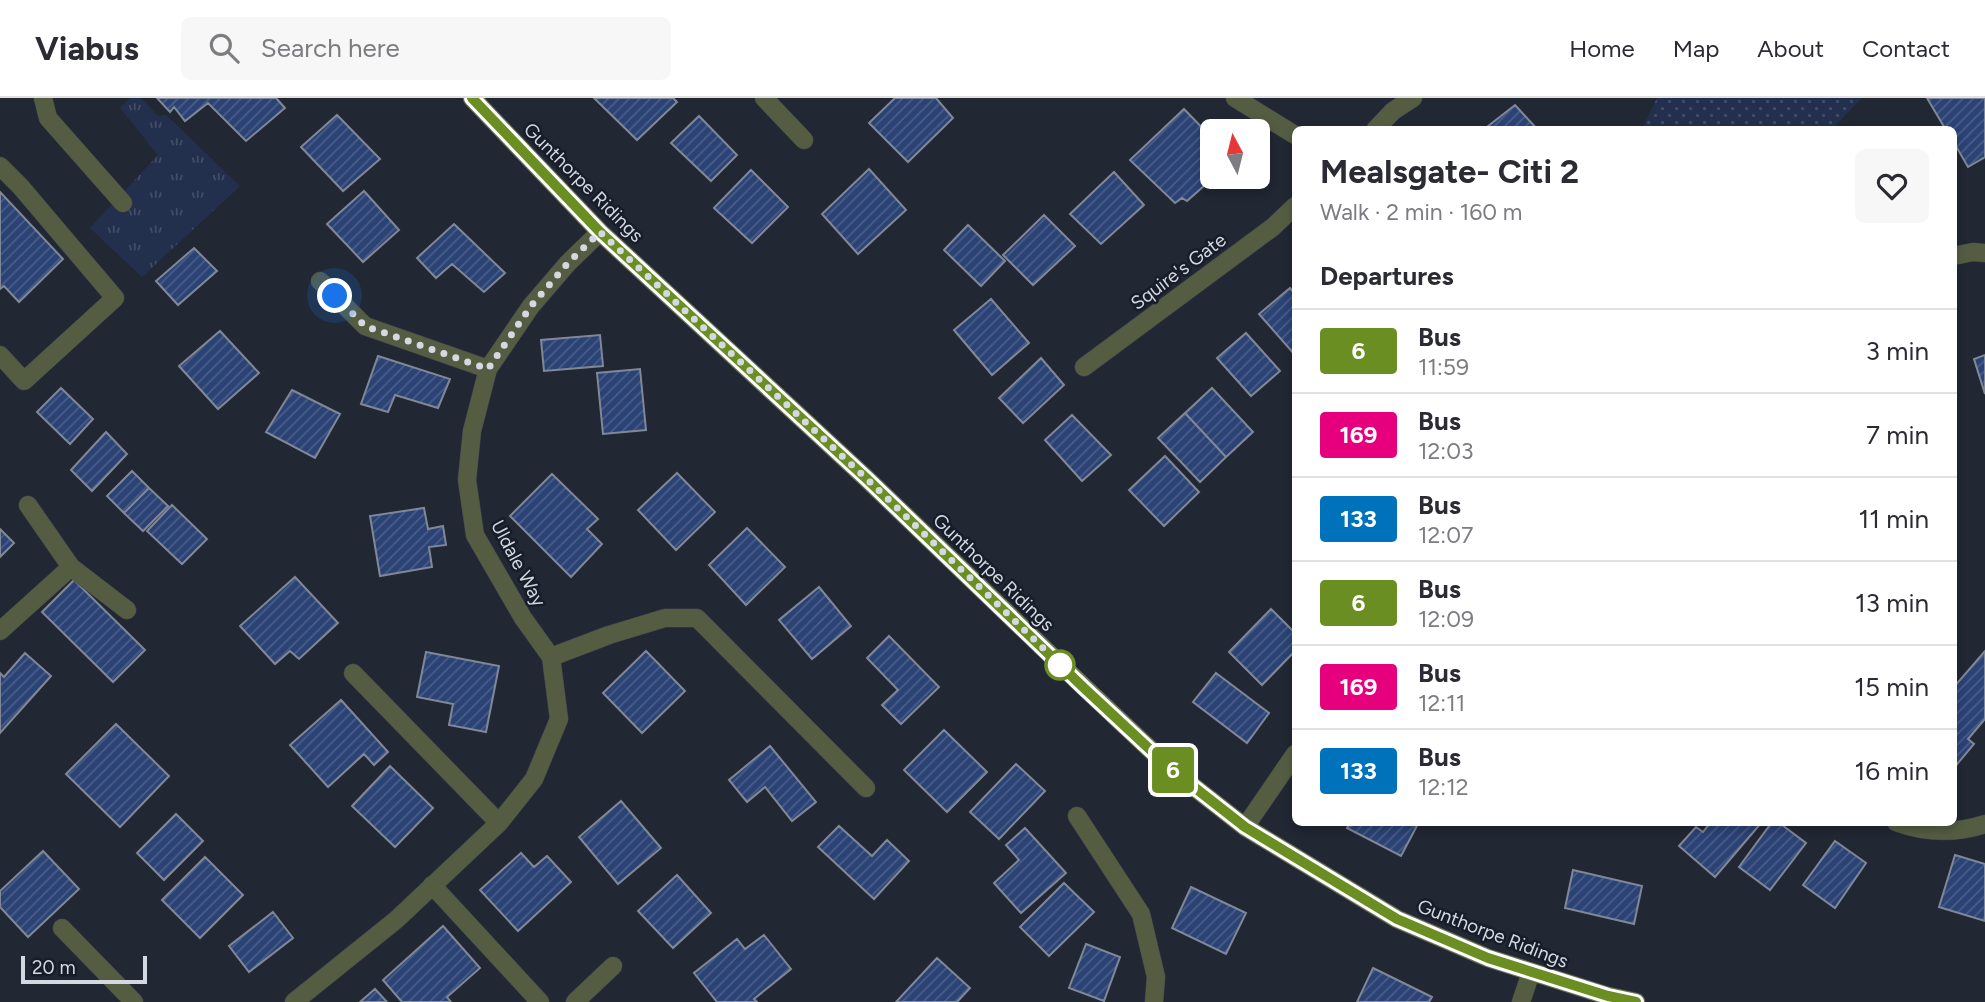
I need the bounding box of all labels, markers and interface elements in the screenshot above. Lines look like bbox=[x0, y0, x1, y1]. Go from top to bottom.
search box bbox=[181, 17, 671, 80]
text: Viabus bbox=[35, 29, 139, 68]
icon: search bbox=[205, 29, 243, 67]
text: Search here bbox=[261, 32, 400, 64]
text: Home bbox=[1569, 34, 1635, 63]
text: Map bbox=[1673, 34, 1719, 63]
text: About bbox=[1757, 34, 1824, 63]
text: Contact bbox=[1862, 34, 1950, 63]
street label: Gunthorpe Ridings bbox=[519, 118, 648, 247]
north arrow bbox=[1200, 119, 1270, 189]
map controls bbox=[1200, 119, 1270, 189]
button: heart bbox=[1855, 149, 1929, 223]
text: Mealsgate- Citi 2 bbox=[1320, 152, 1579, 191]
text: Walk · 2 min · 160 m bbox=[1320, 198, 1522, 226]
street label: Squire's Gate bbox=[1126, 228, 1231, 315]
text: Departures bbox=[1320, 260, 1454, 292]
your location bbox=[317, 278, 352, 313]
text: Bus bbox=[1418, 321, 1461, 353]
text: 3 min bbox=[1866, 335, 1929, 367]
text: 6 bbox=[1352, 336, 1365, 365]
text: 11:59 bbox=[1418, 353, 1469, 381]
text: Bus bbox=[1418, 405, 1461, 437]
text: 7 min bbox=[1866, 419, 1929, 451]
text: 169 bbox=[1340, 420, 1377, 449]
text: 12:03 bbox=[1418, 437, 1473, 465]
text: Bus bbox=[1418, 489, 1461, 521]
text: 11 min bbox=[1858, 503, 1929, 535]
text: 133 bbox=[1340, 504, 1377, 533]
street label: Gunthorpe Ridings bbox=[928, 509, 1059, 636]
street label: Uldale Way bbox=[486, 516, 551, 610]
text: 12:07 bbox=[1418, 521, 1473, 549]
text: Bus bbox=[1418, 573, 1461, 605]
text: 13 min bbox=[1855, 587, 1929, 619]
text: 6 bbox=[1352, 588, 1365, 617]
text: 12:09 bbox=[1418, 605, 1474, 633]
unlabelled marker bbox=[1045, 650, 1075, 680]
text: Bus bbox=[1418, 657, 1461, 689]
text: 15 min bbox=[1854, 671, 1929, 703]
text: 169 bbox=[1340, 672, 1377, 701]
text: 12:11 bbox=[1418, 689, 1465, 717]
text: Bus bbox=[1418, 741, 1461, 773]
line badge: 6 bbox=[1150, 747, 1196, 793]
text: 6 bbox=[1166, 755, 1180, 784]
text: 16 min bbox=[1854, 755, 1929, 787]
text: 133 bbox=[1340, 756, 1377, 785]
text: 12:12 bbox=[1418, 773, 1469, 801]
street label: Gunthorpe Ridings bbox=[1414, 894, 1572, 973]
scale bar bbox=[21, 953, 147, 985]
text: 20 m bbox=[32, 956, 76, 979]

